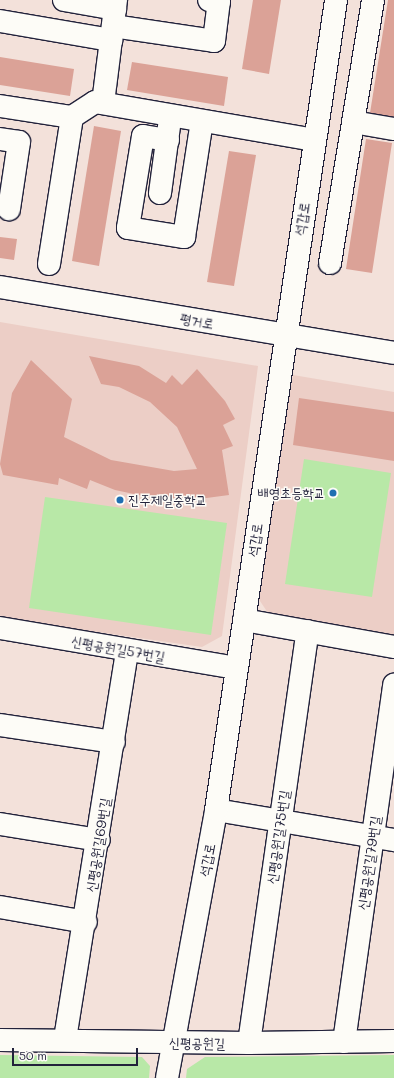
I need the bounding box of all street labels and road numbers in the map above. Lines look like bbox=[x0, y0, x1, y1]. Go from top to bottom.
street label: 석갑로 bbox=[291, 201, 313, 237]
street label: 평거로 bbox=[179, 310, 215, 332]
street label: 석갑로 bbox=[244, 522, 266, 558]
street label: 신평공원길57번길 bbox=[70, 632, 166, 666]
street label: 신평공원길75번길 bbox=[263, 789, 293, 885]
street label: 신평공원길69번길 bbox=[82, 796, 114, 894]
street label: 신평공원길79번길 bbox=[354, 815, 384, 911]
street label: 석갑로 bbox=[196, 842, 218, 878]
street label: 신평공원길 bbox=[169, 1034, 225, 1052]

